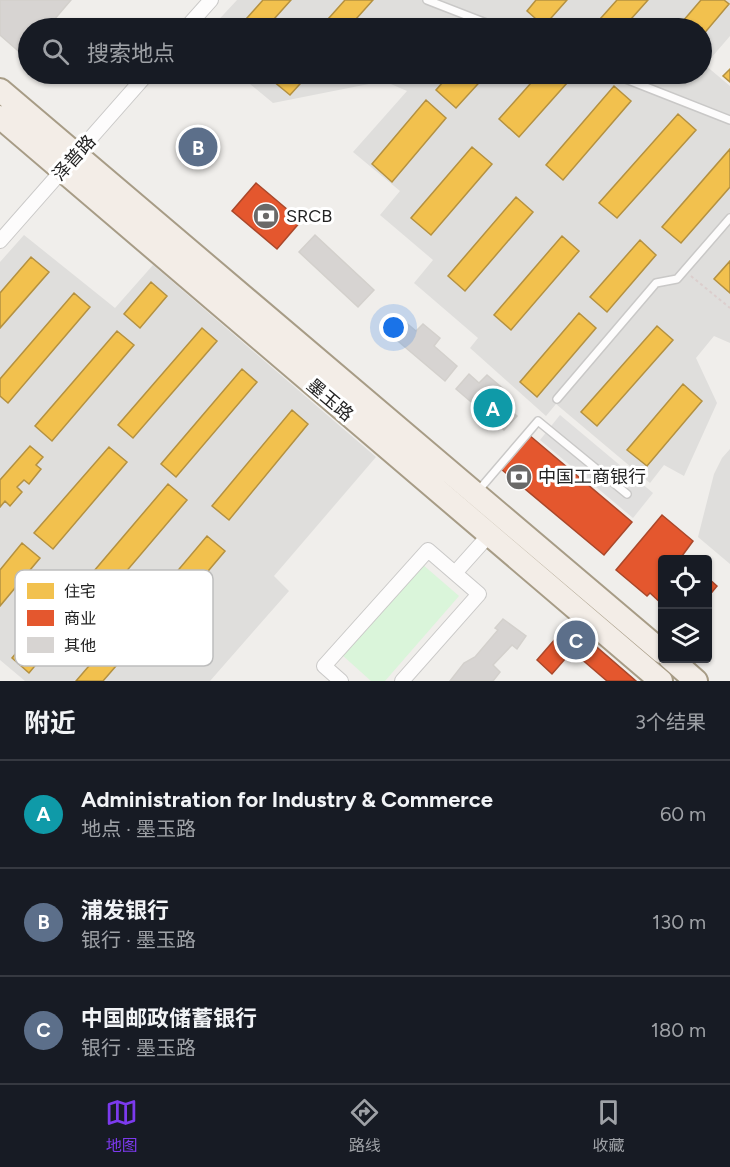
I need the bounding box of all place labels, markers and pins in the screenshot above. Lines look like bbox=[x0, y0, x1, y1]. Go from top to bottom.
pin: B bbox=[178, 124, 218, 170]
bank icon: SRCB bbox=[251, 201, 281, 231]
place label: SRCB bbox=[286, 205, 332, 227]
pin: A bbox=[474, 386, 512, 430]
bank icon: 中国工商银行 bbox=[504, 462, 534, 492]
place label: 中国工商银行 bbox=[538, 466, 646, 488]
pin: C bbox=[556, 618, 596, 662]

